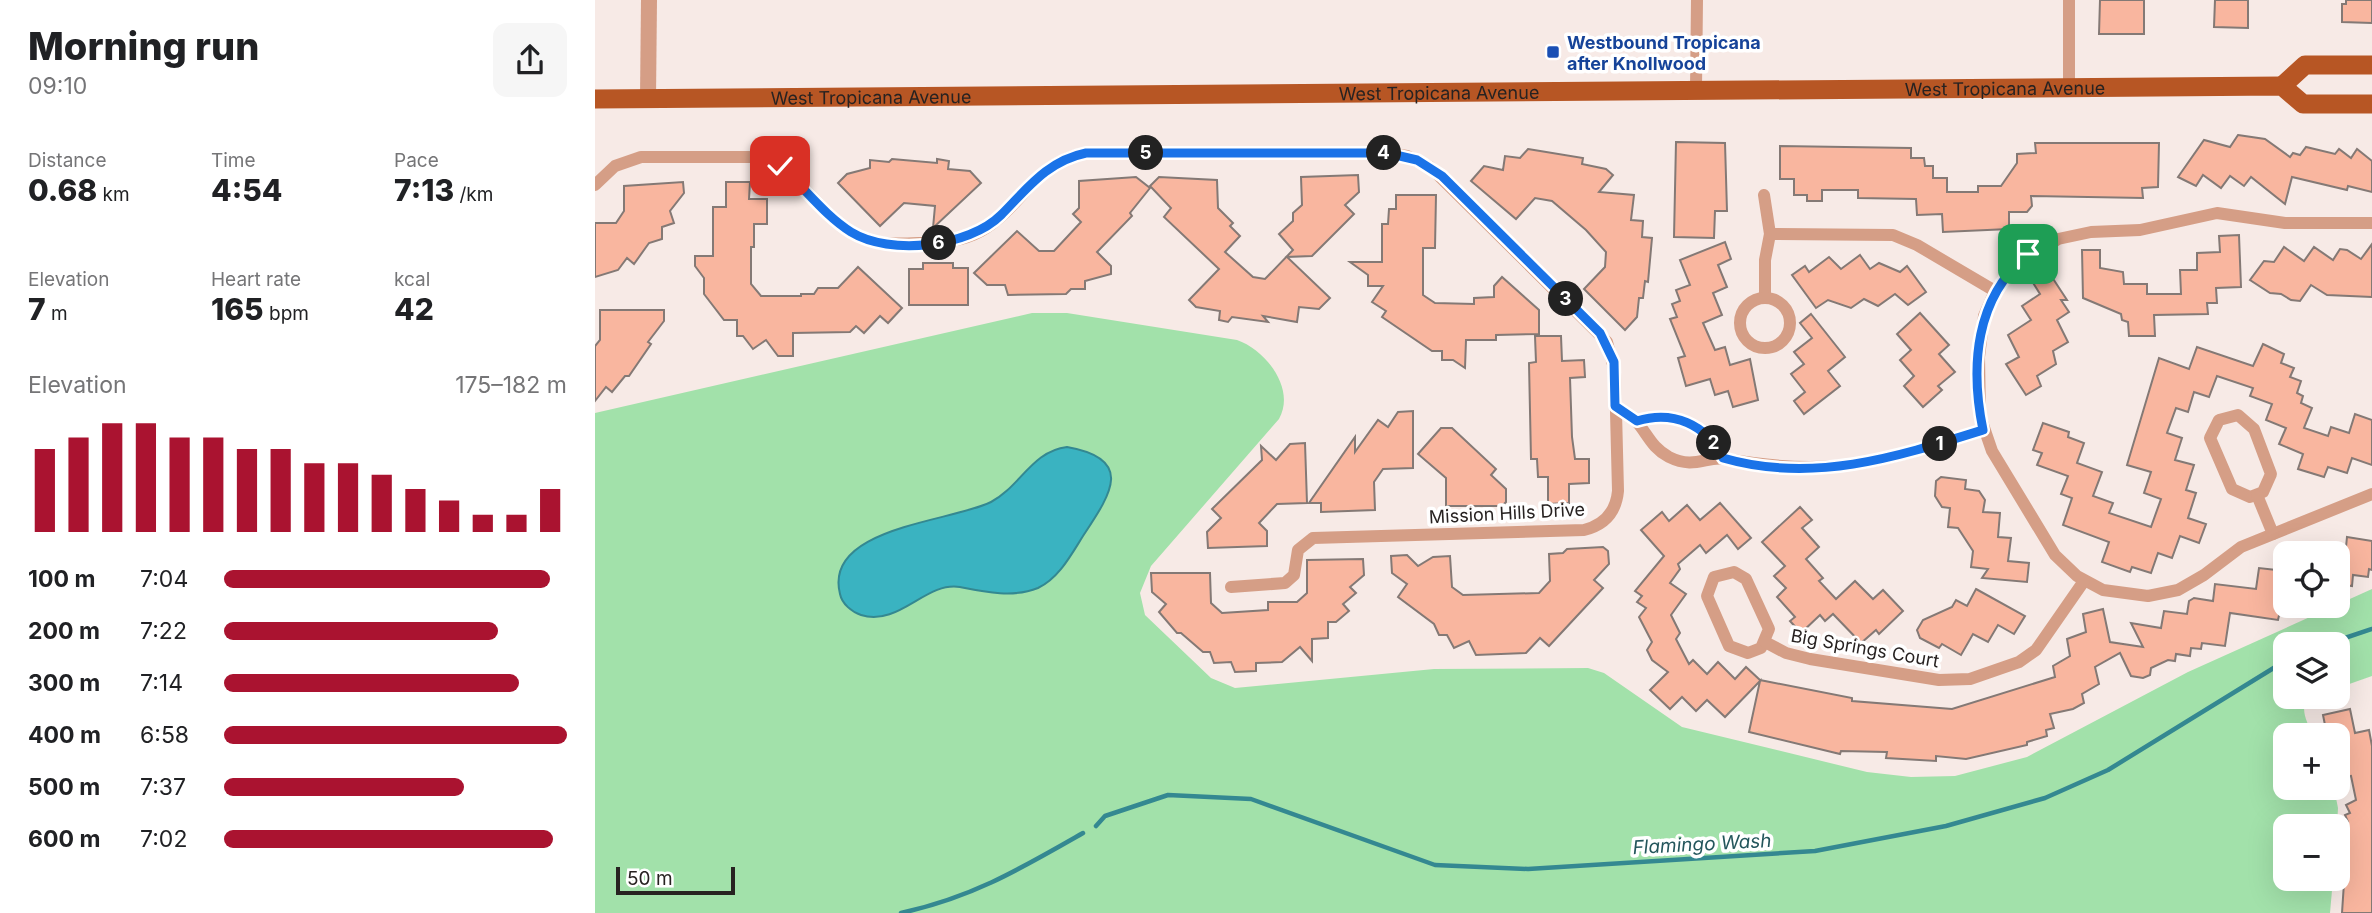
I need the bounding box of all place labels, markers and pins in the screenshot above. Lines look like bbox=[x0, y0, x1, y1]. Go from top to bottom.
place label: Westbound Tropicana after Knollwood bbox=[1567, 32, 1761, 74]
marker: Westbound Tropicana after Knollwood bbox=[1545, 44, 1561, 60]
pin bbox=[750, 136, 810, 196]
pin: 5 bbox=[1129, 136, 1163, 170]
pin: 4 bbox=[1367, 136, 1401, 170]
pin bbox=[1998, 224, 2058, 284]
pin: 6 bbox=[921, 226, 957, 260]
pin: 3 bbox=[1549, 282, 1583, 316]
pin: 2 bbox=[1697, 426, 1731, 460]
pin: 1 bbox=[1923, 426, 1957, 462]

